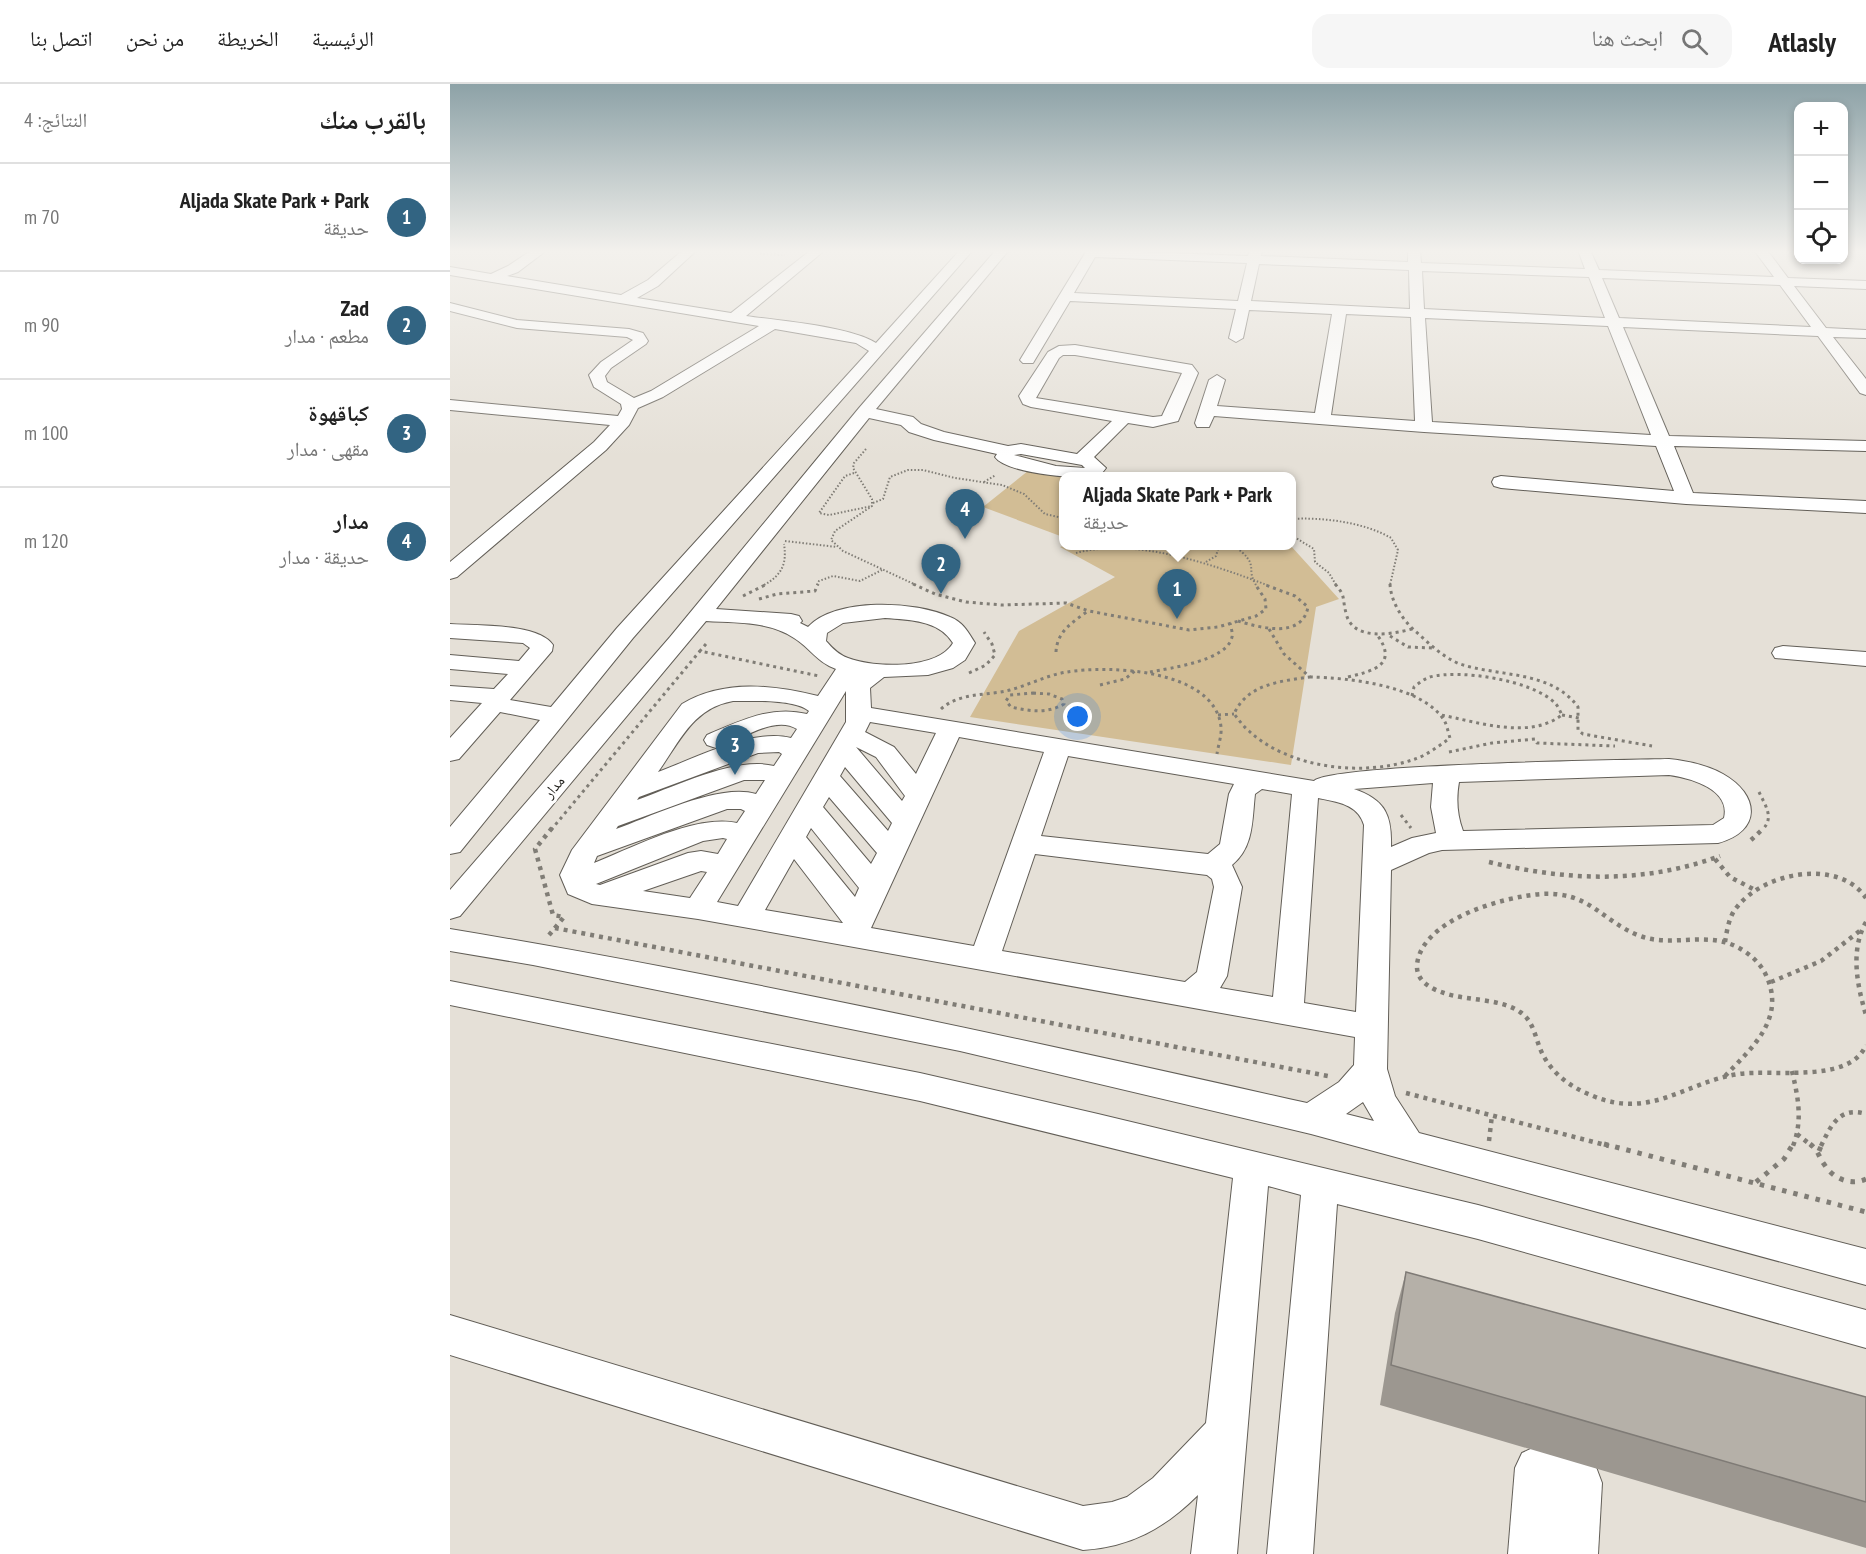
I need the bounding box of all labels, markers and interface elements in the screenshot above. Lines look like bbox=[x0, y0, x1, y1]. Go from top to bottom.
search box bbox=[1312, 14, 1732, 68]
text: Atlasly bbox=[1768, 23, 1836, 60]
text: ابحث هنا bbox=[1592, 24, 1663, 52]
text: اتصل بنا bbox=[30, 25, 93, 52]
text: من نحن bbox=[126, 25, 184, 52]
text: الخريطة bbox=[217, 25, 279, 52]
text: الرئيسية bbox=[312, 25, 374, 52]
icon: search bbox=[1678, 25, 1711, 58]
map controls bbox=[1794, 102, 1848, 264]
button: + bbox=[1794, 102, 1848, 156]
text: بالقرب منك bbox=[319, 103, 426, 136]
text: النتائج: 4 bbox=[24, 107, 87, 133]
button: − bbox=[1794, 156, 1848, 210]
text: Aljada Skate Park + Park bbox=[180, 186, 369, 214]
text: 70 m bbox=[24, 204, 59, 230]
text: 1 bbox=[402, 204, 411, 230]
button: locate bbox=[1794, 210, 1848, 264]
text: حديقة bbox=[323, 215, 369, 241]
text: Zad bbox=[340, 294, 369, 322]
text: 90 m bbox=[24, 312, 59, 338]
text: 2 bbox=[402, 312, 411, 338]
text: مطعم · مدار bbox=[285, 323, 369, 349]
text: كباقهوة bbox=[308, 399, 369, 427]
text: 100 m bbox=[24, 420, 68, 446]
text: 3 bbox=[402, 420, 411, 446]
text: مقهى · مدار bbox=[287, 436, 369, 462]
popup bbox=[1059, 472, 1296, 550]
text: Aljada Skate Park + Park bbox=[1083, 480, 1272, 508]
pin: 4 bbox=[946, 490, 984, 539]
text: مدار bbox=[333, 507, 369, 535]
text: حديقة bbox=[1083, 509, 1129, 535]
text: 120 m bbox=[24, 528, 68, 554]
text: 4 bbox=[402, 528, 411, 554]
text: حديقة · مدار bbox=[279, 544, 369, 570]
pin: 2 bbox=[922, 544, 960, 594]
pin: 1 bbox=[1158, 570, 1196, 619]
your location bbox=[1063, 702, 1092, 731]
pin: 3 bbox=[716, 726, 754, 775]
street label: مدار bbox=[538, 772, 568, 802]

